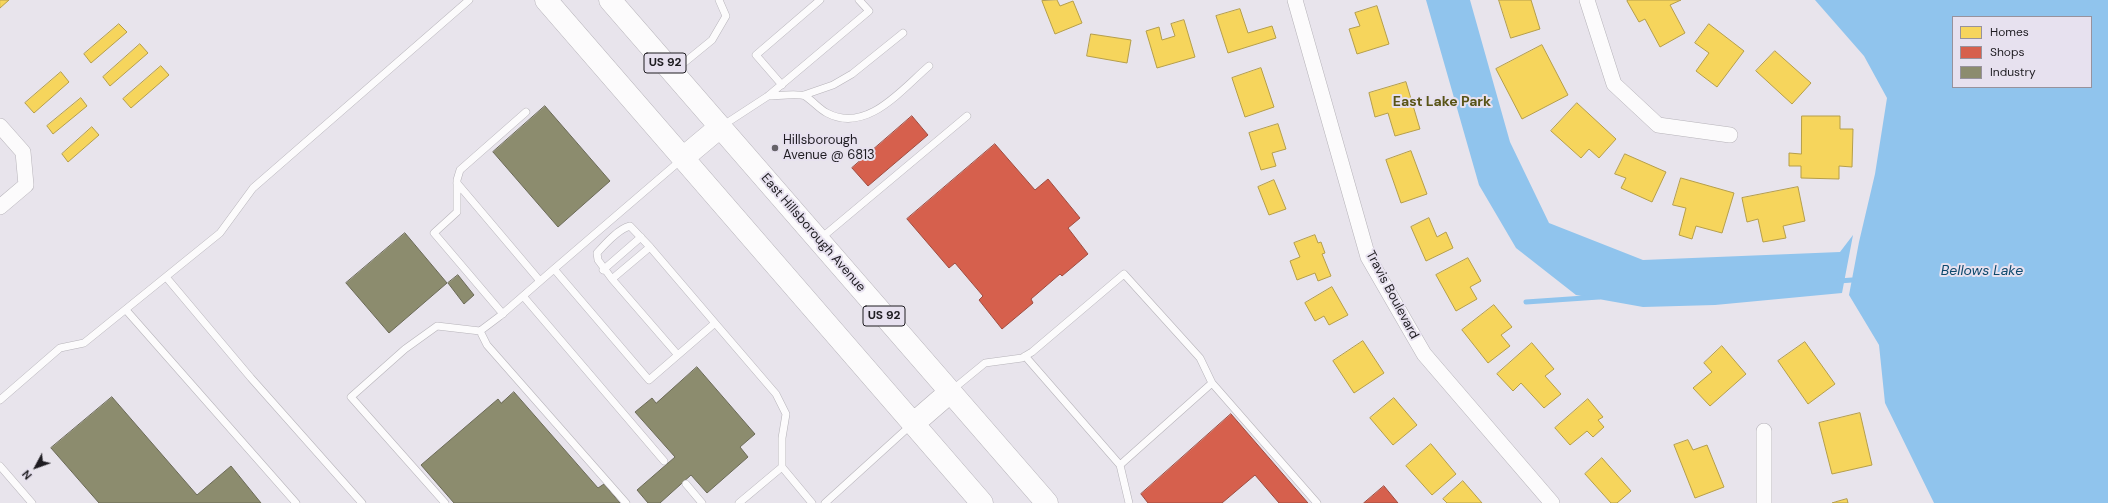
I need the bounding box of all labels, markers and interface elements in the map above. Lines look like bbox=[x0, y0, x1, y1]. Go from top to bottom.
legend bbox=[1952, 16, 2092, 88]
text: Homes bbox=[1990, 24, 2029, 40]
text: Shops bbox=[1990, 44, 2025, 60]
road number: US 92 bbox=[644, 53, 686, 73]
text: Industry bbox=[1990, 64, 2036, 80]
district label: East Lake Park bbox=[1393, 94, 1491, 110]
place label: Hillsborough Avenue @ 6813 bbox=[783, 133, 875, 164]
marker: Hillsborough Avenue @ 6813 bbox=[770, 143, 780, 153]
street label: East Hillsborough Avenue bbox=[757, 171, 869, 295]
street label: Travis Boulevard bbox=[1362, 248, 1422, 342]
water label: Bellows Lake bbox=[1941, 263, 2023, 279]
road number: US 92 bbox=[863, 306, 905, 326]
north arrow bbox=[16, 447, 56, 487]
text: N bbox=[19, 467, 35, 482]

